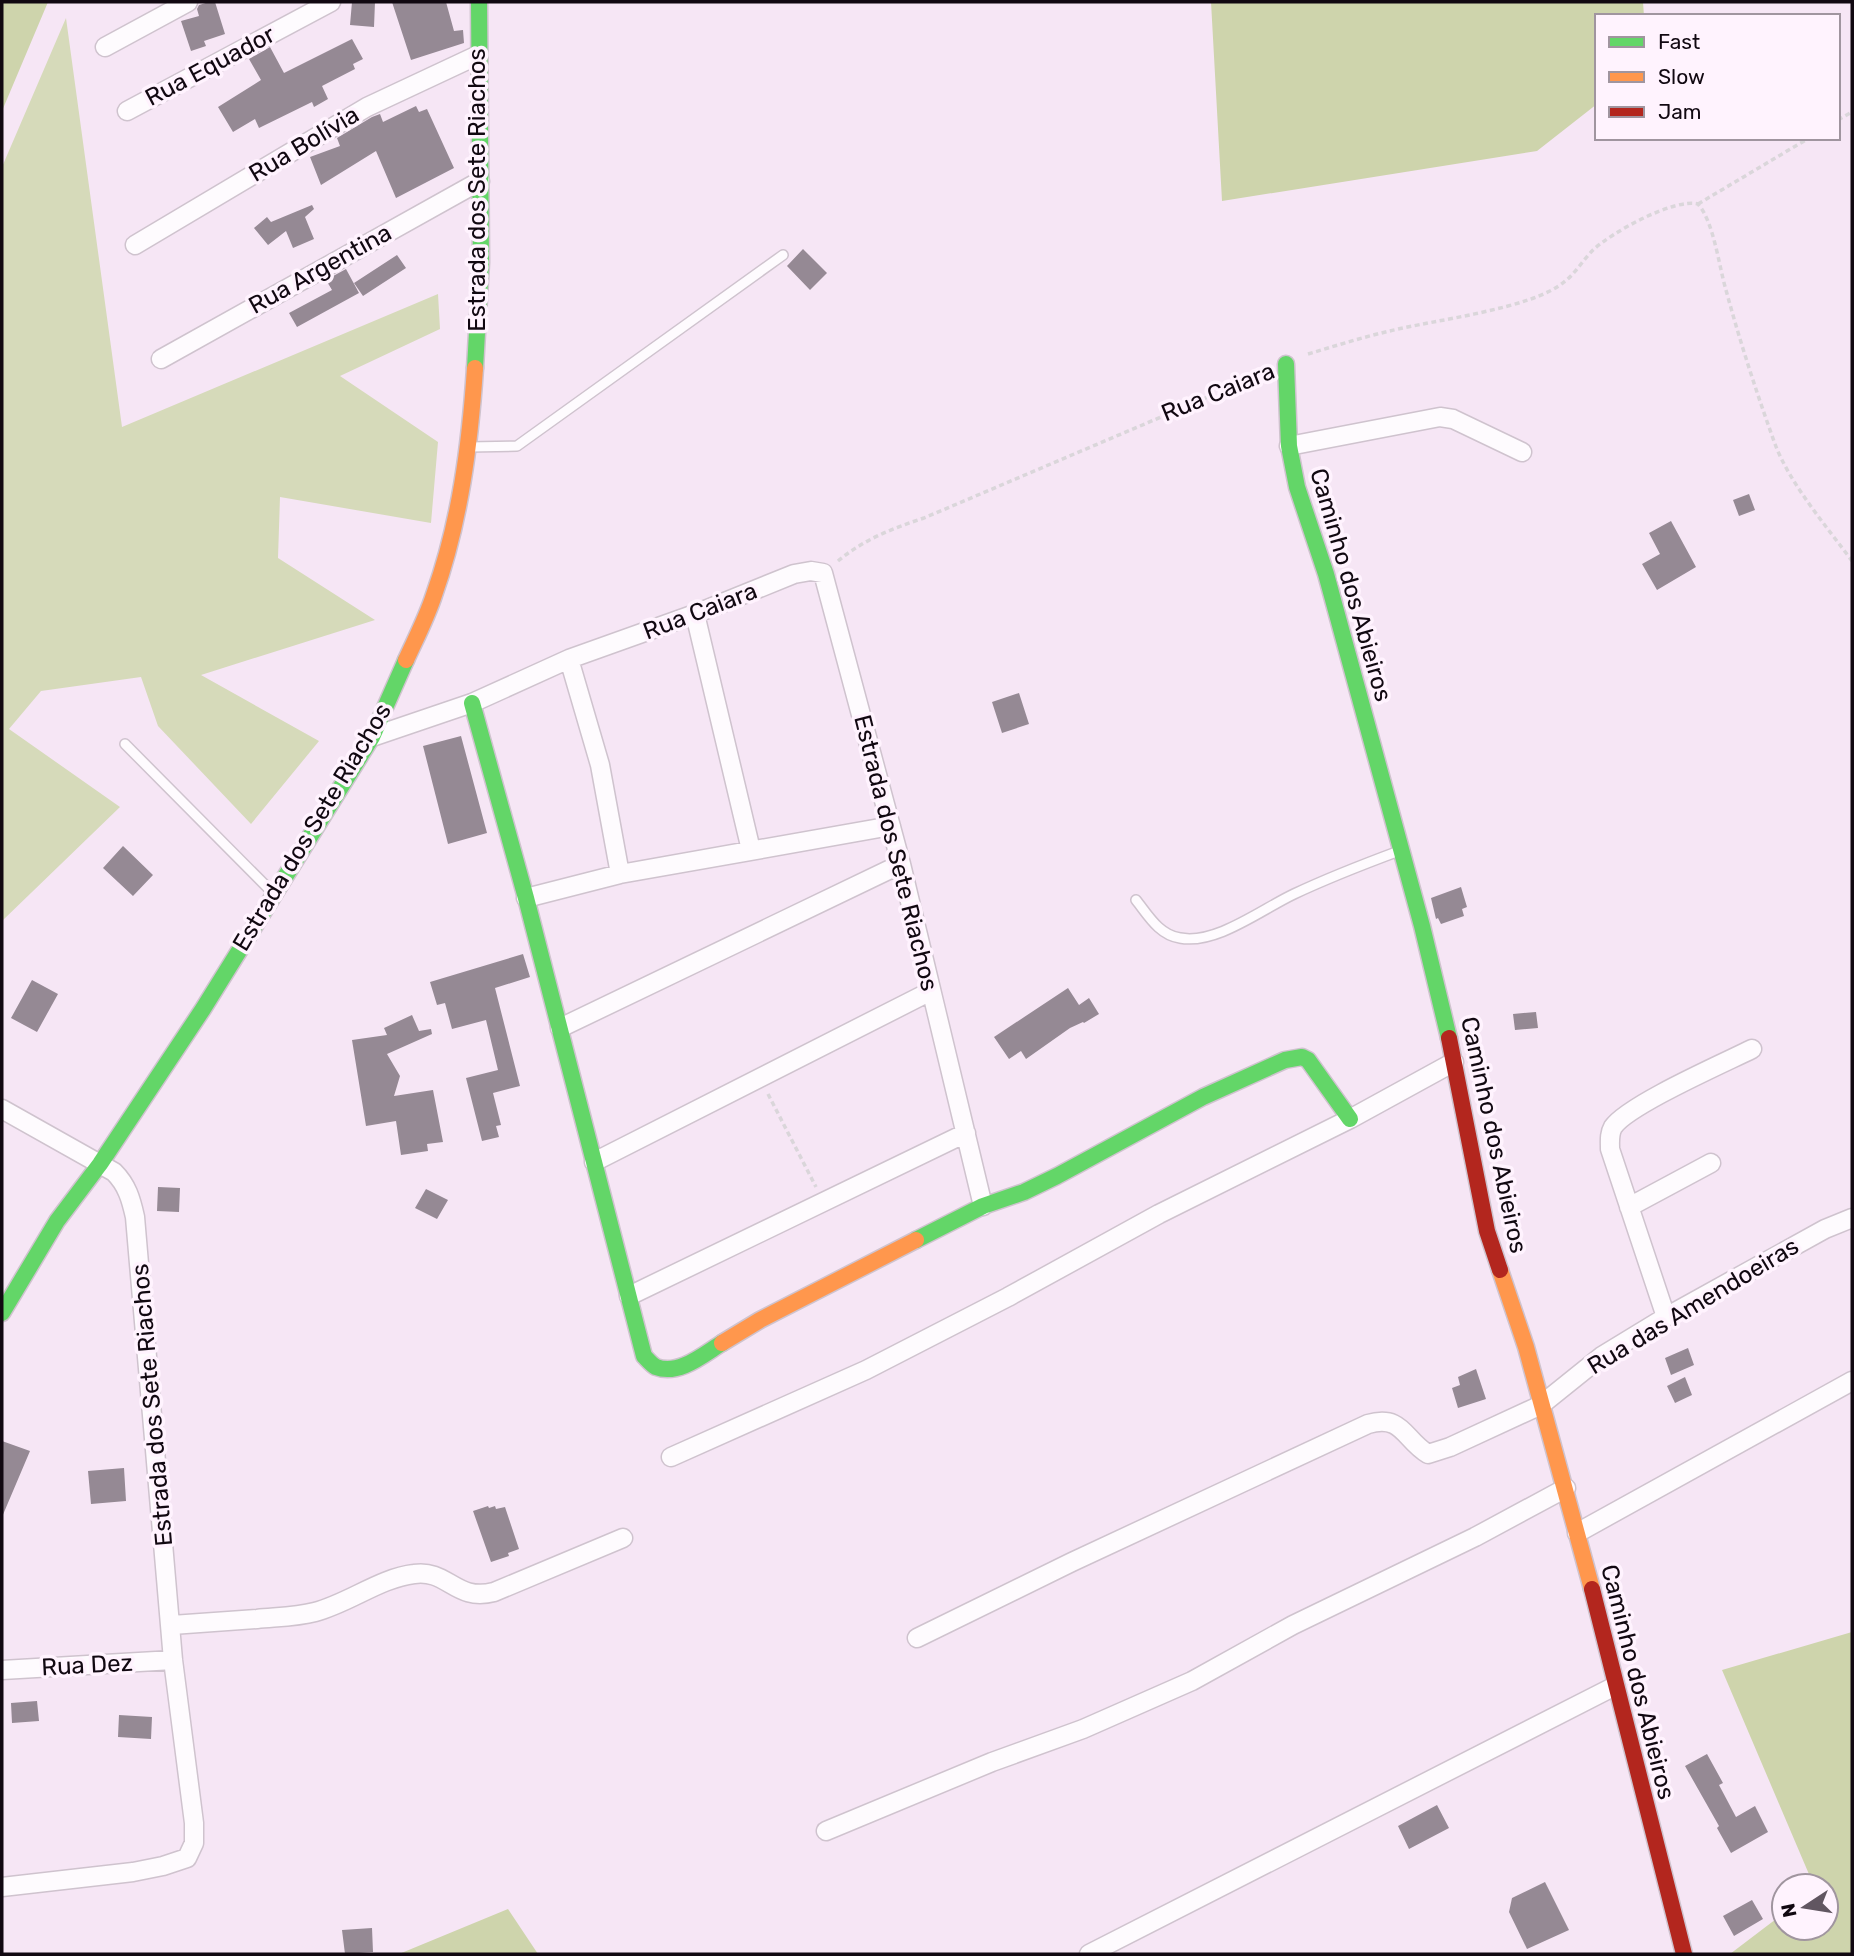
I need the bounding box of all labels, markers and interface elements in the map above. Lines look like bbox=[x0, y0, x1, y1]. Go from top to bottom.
legend bbox=[1595, 14, 1840, 140]
street label: Rua Equador bbox=[140, 20, 280, 112]
text: Fast bbox=[1658, 29, 1700, 54]
street label: Estrada dos Sete Riachos bbox=[463, 48, 491, 332]
text: Slow bbox=[1658, 64, 1705, 89]
text: Jam bbox=[1658, 99, 1702, 124]
street label: Rua Bolívia bbox=[244, 100, 364, 188]
street label: Rua Argentina bbox=[244, 218, 396, 320]
street label: Rua Caiara bbox=[1157, 357, 1279, 427]
street label: Caminho dos Abieiros bbox=[1304, 465, 1398, 705]
street label: Rua Caiara bbox=[639, 576, 761, 646]
street label: Estrada dos Sete Riachos bbox=[227, 698, 397, 956]
street label: Estrada dos Sete Riachos bbox=[848, 712, 944, 994]
street label: Caminho dos Abieiros bbox=[1455, 1014, 1533, 1256]
street label: Rua das Amendoeiras bbox=[1582, 1232, 1804, 1380]
street label: Estrada dos Sete Riachos bbox=[126, 1263, 178, 1547]
street label: Caminho dos Abieiros bbox=[1595, 1562, 1681, 1802]
street label: Rua Dez bbox=[41, 1649, 133, 1681]
north arrow bbox=[1770, 1872, 1840, 1942]
text: N bbox=[1776, 1901, 1802, 1920]

